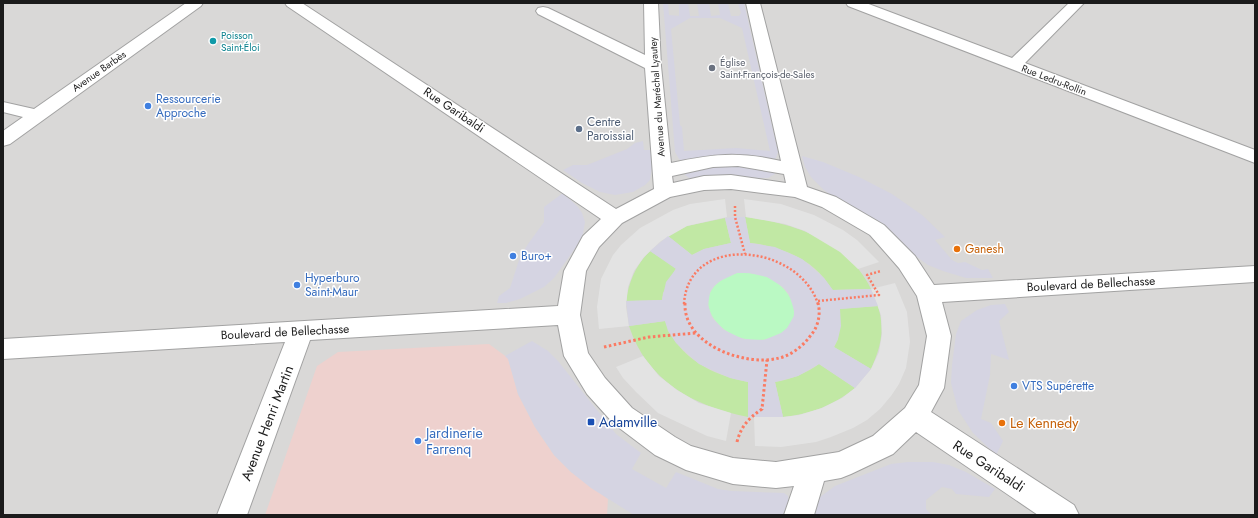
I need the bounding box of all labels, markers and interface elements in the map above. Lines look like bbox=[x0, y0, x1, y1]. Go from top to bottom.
place label: Poisson Saint-Éloi bbox=[221, 28, 260, 55]
marker: Poisson Saint-Éloi bbox=[208, 36, 218, 46]
street label: Avenue du Maréchal Lyautey bbox=[645, 36, 669, 157]
street label: Avenue Barbès bbox=[69, 47, 129, 95]
place label: Église Saint-François-de-Sales bbox=[720, 55, 815, 82]
street label: Rue Ledru-Rollin bbox=[1019, 61, 1089, 99]
marker: Église Saint-François-de-Sales bbox=[707, 63, 717, 73]
street label: Rue Garibaldi bbox=[420, 83, 488, 137]
place label: Ressourcerie Approche bbox=[156, 90, 221, 122]
marker: Ressourcerie Approche bbox=[143, 101, 153, 111]
place label: Centre Paroissial bbox=[587, 113, 634, 145]
marker: Centre Paroissial bbox=[574, 124, 584, 134]
place label: Ganesh bbox=[965, 240, 1004, 258]
marker: Ganesh bbox=[952, 244, 962, 254]
place label: Buro+ bbox=[521, 247, 552, 265]
marker: Buro+ bbox=[508, 251, 518, 261]
place label: Hyperburo Saint-Maur bbox=[305, 269, 360, 301]
street label: Boulevard de Bellechasse bbox=[1026, 272, 1156, 296]
marker: Hyperburo Saint-Maur bbox=[292, 280, 302, 290]
street label: Boulevard de Bellechasse bbox=[220, 320, 350, 344]
street label: Avenue Henri Martin bbox=[236, 362, 298, 484]
place label: VTS Supérette bbox=[1022, 377, 1094, 395]
marker: VTS Supérette bbox=[1009, 381, 1019, 391]
place label: Adamville bbox=[599, 412, 657, 432]
place label: Le Kennedy bbox=[1010, 413, 1079, 433]
marker: Adamville bbox=[586, 417, 596, 427]
marker: Le Kennedy bbox=[997, 418, 1007, 428]
place label: Jardinerie Farrenq bbox=[424, 423, 483, 459]
street label: Rue Garibaldi bbox=[949, 435, 1029, 497]
marker: Jardinerie Farrenq bbox=[413, 436, 423, 446]

